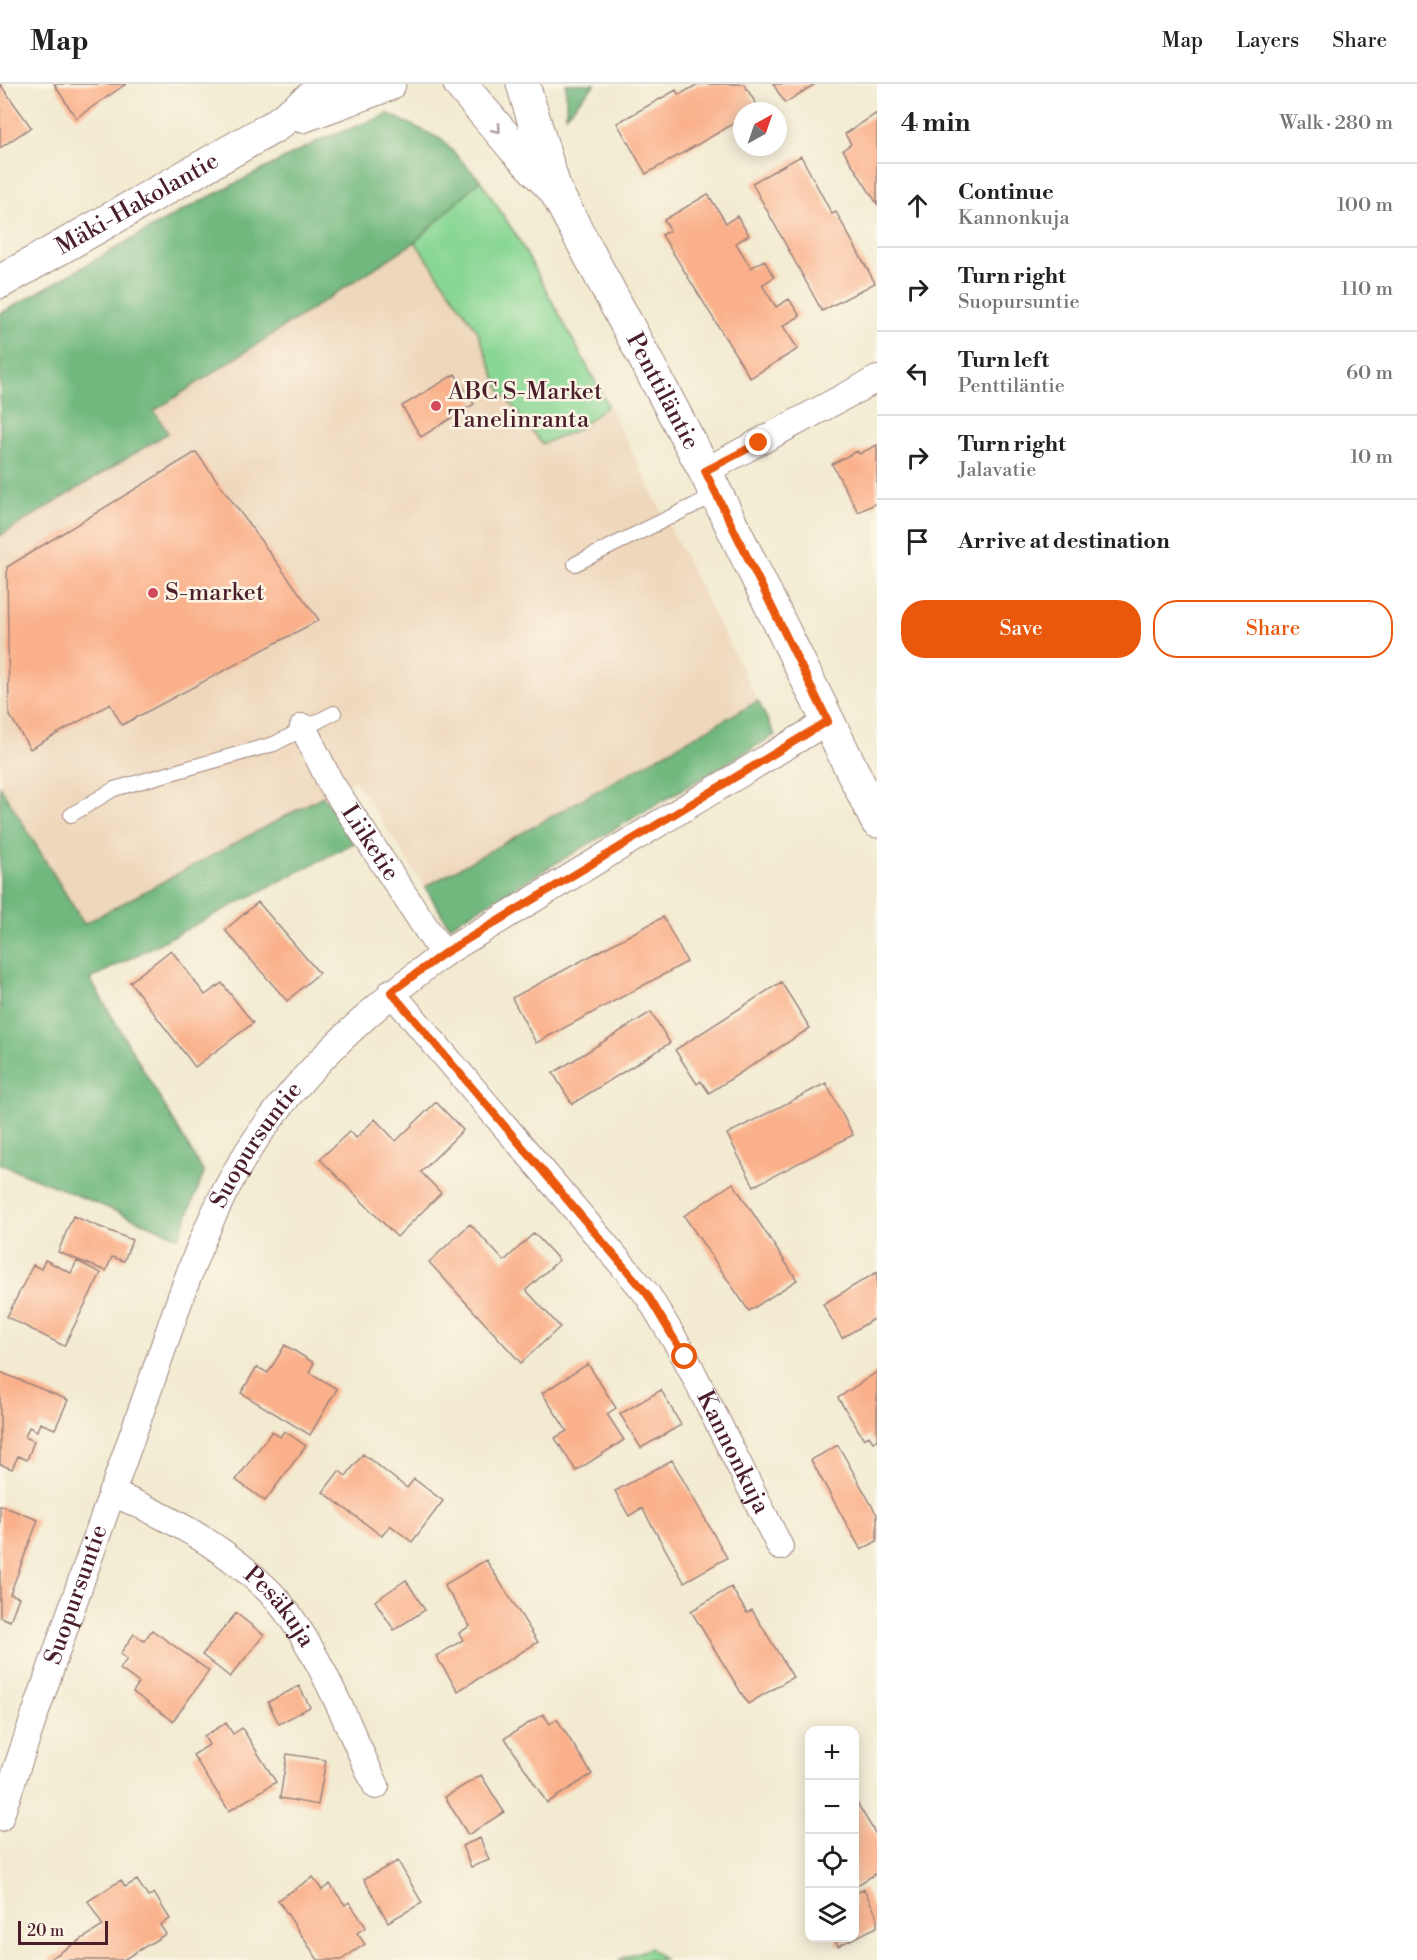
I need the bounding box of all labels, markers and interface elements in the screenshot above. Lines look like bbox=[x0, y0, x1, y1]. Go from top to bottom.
text: Map bbox=[30, 24, 89, 59]
text: Map bbox=[1162, 28, 1203, 54]
text: Layers bbox=[1236, 28, 1299, 54]
text: Share bbox=[1332, 28, 1387, 54]
north arrow bbox=[733, 102, 787, 156]
text: 4 min bbox=[901, 107, 971, 139]
text: Walk · 280 m bbox=[1280, 111, 1393, 136]
one-way arrow bbox=[490, 122, 501, 133]
street label: Mäki-Hakolantie bbox=[51, 146, 224, 262]
text: Continue bbox=[958, 179, 1054, 206]
icon: ahead bbox=[901, 189, 934, 222]
text: 100 m bbox=[1337, 193, 1393, 218]
text: Kannonkuja bbox=[958, 206, 1070, 231]
text: Turn right bbox=[958, 263, 1066, 290]
icon: right bbox=[901, 273, 934, 306]
text: 110 m bbox=[1341, 277, 1393, 302]
text: Suopursuntie bbox=[958, 290, 1080, 315]
street label: Penttiläntie bbox=[619, 328, 706, 455]
text: Turn left bbox=[958, 347, 1049, 374]
icon: left bbox=[901, 357, 934, 390]
text: 60 m bbox=[1346, 361, 1393, 386]
text: Penttiläntie bbox=[958, 374, 1065, 399]
place label: ABC S-Market Tanelinranta bbox=[447, 377, 603, 435]
marker: ABC S-Market Tanelinranta bbox=[429, 399, 443, 413]
route end bbox=[745, 429, 771, 455]
text: Turn right bbox=[958, 431, 1066, 458]
icon: right bbox=[901, 441, 934, 474]
text: 10 m bbox=[1350, 445, 1393, 470]
text: Jalavatie bbox=[958, 458, 1036, 483]
icon: arrive bbox=[901, 525, 934, 558]
text: Arrive at destination bbox=[958, 528, 1170, 555]
place label: S-market bbox=[165, 578, 265, 608]
marker: S-market bbox=[146, 586, 160, 600]
button: Save bbox=[901, 600, 1141, 658]
button: Share bbox=[1153, 600, 1393, 658]
street label: Liiketie bbox=[334, 799, 406, 886]
street label: Suopursuntie bbox=[204, 1075, 309, 1213]
route start bbox=[671, 1343, 697, 1369]
street label: Kannonkuja bbox=[689, 1386, 776, 1520]
street label: Suopursuntie bbox=[38, 1521, 115, 1668]
street label: Pesäkuja bbox=[237, 1560, 322, 1653]
map controls bbox=[805, 1726, 859, 1942]
button: + bbox=[805, 1726, 859, 1780]
button: − bbox=[805, 1780, 859, 1834]
button: locate bbox=[805, 1834, 859, 1888]
button: layers bbox=[805, 1888, 859, 1942]
scale bar bbox=[18, 1918, 108, 1946]
text: 20 m bbox=[27, 1921, 64, 1941]

